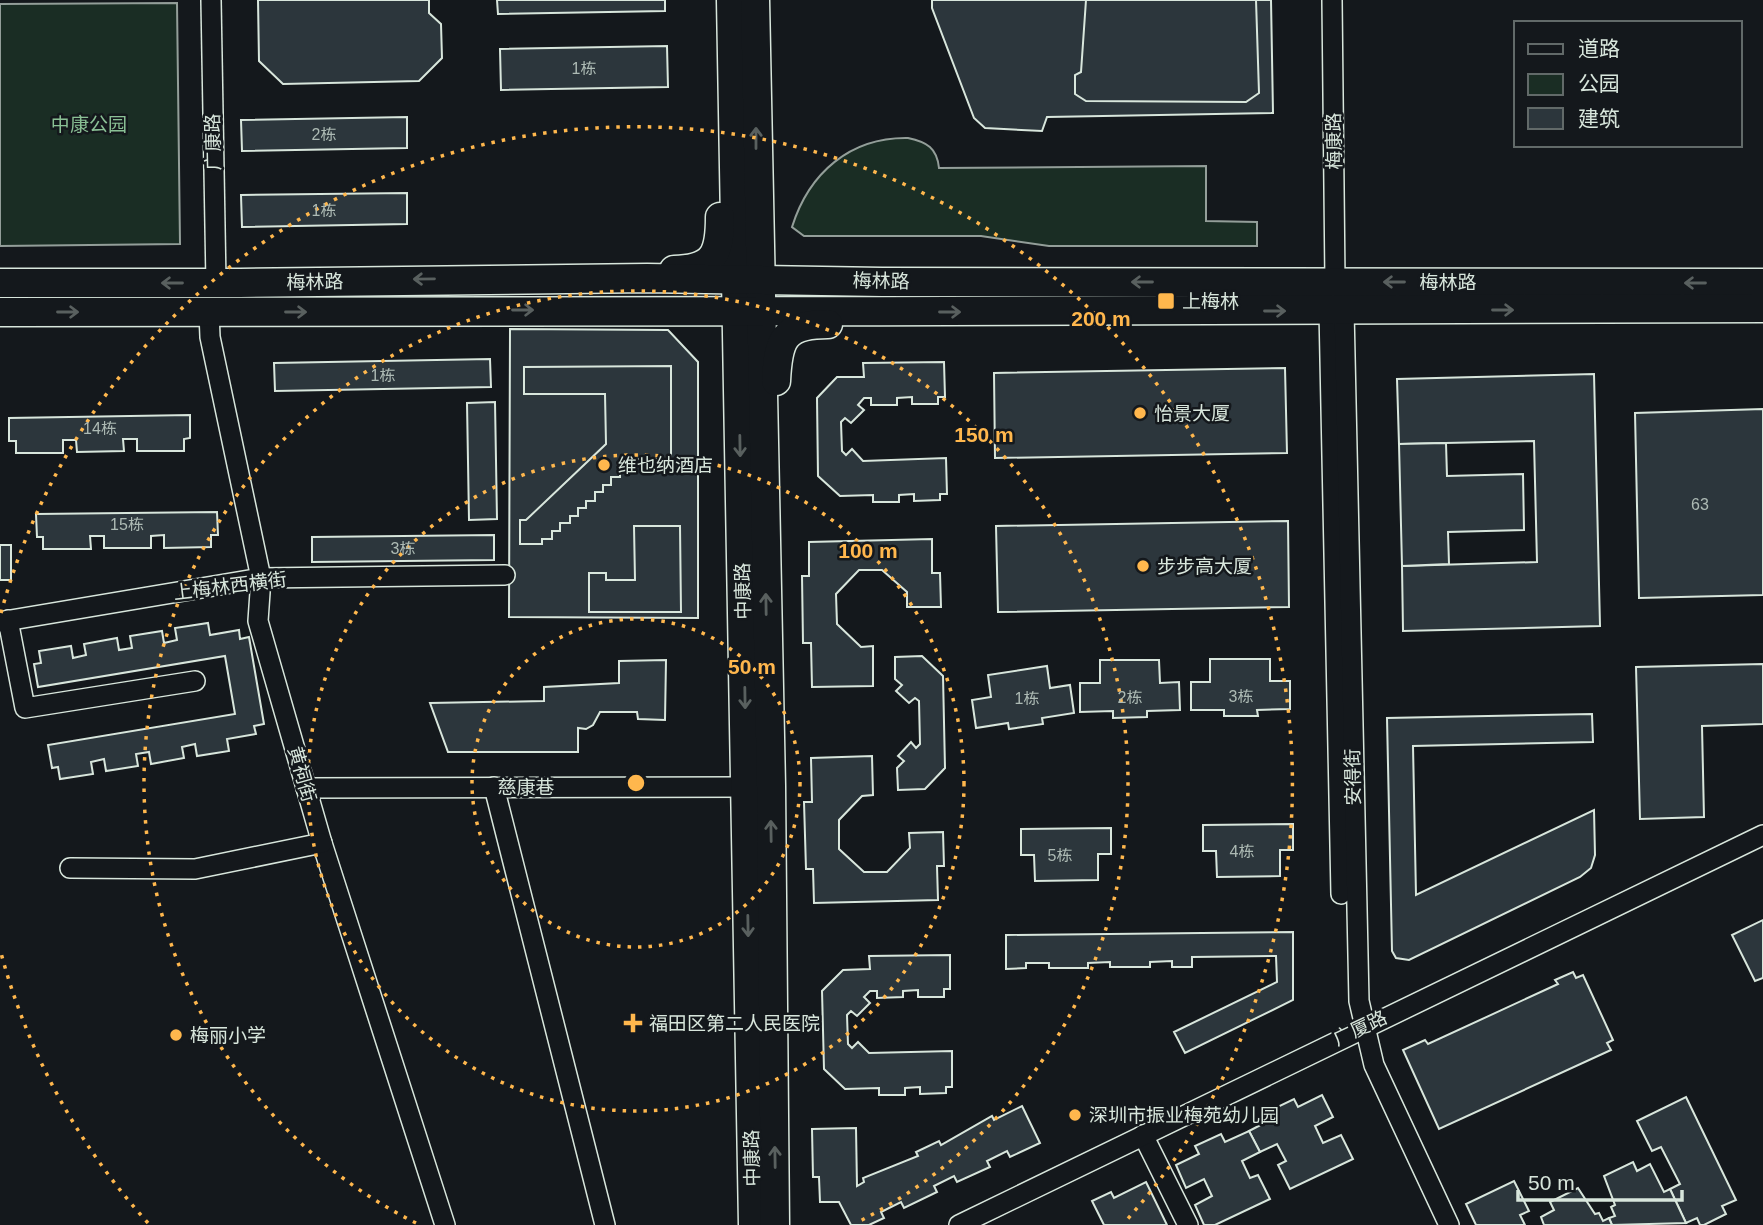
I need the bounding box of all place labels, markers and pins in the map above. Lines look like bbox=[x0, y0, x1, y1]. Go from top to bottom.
marker: 上梅林 bbox=[1156, 291, 1176, 311]
place label: 上梅林 bbox=[1182, 291, 1239, 312]
place label: 怡景大厦 bbox=[1154, 403, 1230, 424]
marker: 怡景大厦 bbox=[1132, 405, 1148, 421]
place label: 维也纳酒店 bbox=[618, 455, 713, 476]
marker: 维也纳酒店 bbox=[596, 457, 612, 473]
place label: 步步高大厦 bbox=[1157, 556, 1252, 577]
marker: 步步高大厦 bbox=[1135, 558, 1151, 574]
centre of rings bbox=[624, 771, 648, 795]
marker: 福田区第二人民医院 bbox=[623, 1013, 643, 1033]
place label: 福田区第二人民医院 bbox=[649, 1013, 820, 1034]
place label: 梅丽小学 bbox=[190, 1025, 266, 1046]
marker: 梅丽小学 bbox=[168, 1027, 184, 1043]
place label: 深圳市振业梅苑幼儿园 bbox=[1089, 1105, 1279, 1126]
marker: 深圳市振业梅苑幼儿园 bbox=[1067, 1107, 1083, 1123]

